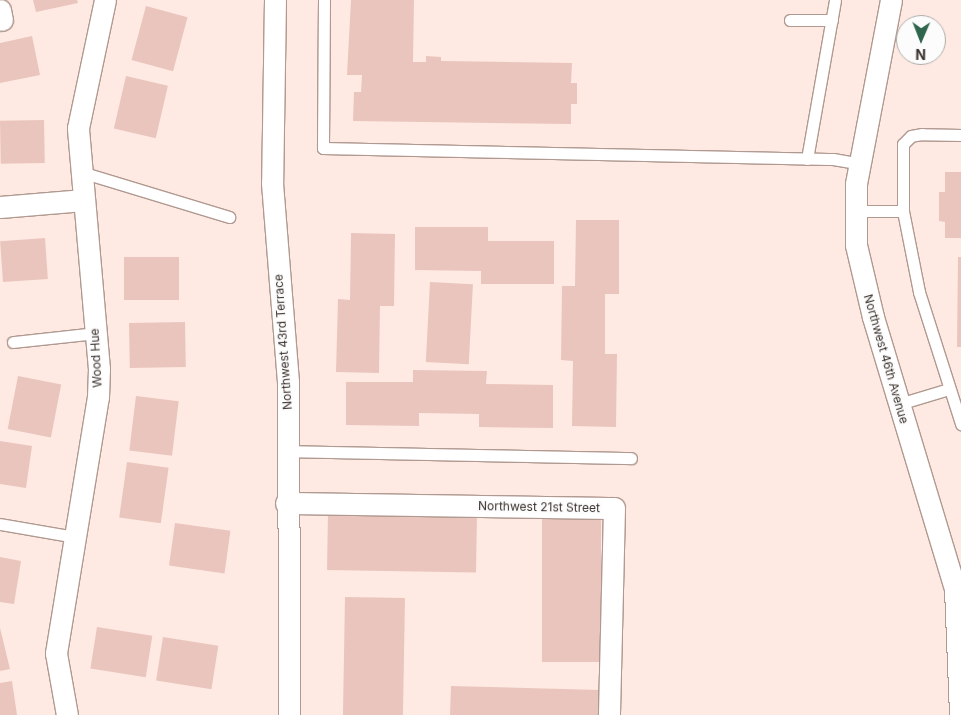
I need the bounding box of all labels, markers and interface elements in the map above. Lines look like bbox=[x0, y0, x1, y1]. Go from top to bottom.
north arrow bbox=[896, 15, 946, 65]
text: N bbox=[915, 46, 926, 63]
street label: Northwest 43rd Terrace bbox=[271, 274, 295, 410]
street label: Northwest 46th Avenue bbox=[861, 293, 911, 425]
street label: Wood Hue bbox=[87, 328, 105, 388]
street label: Northwest 21st Street bbox=[478, 499, 600, 515]

